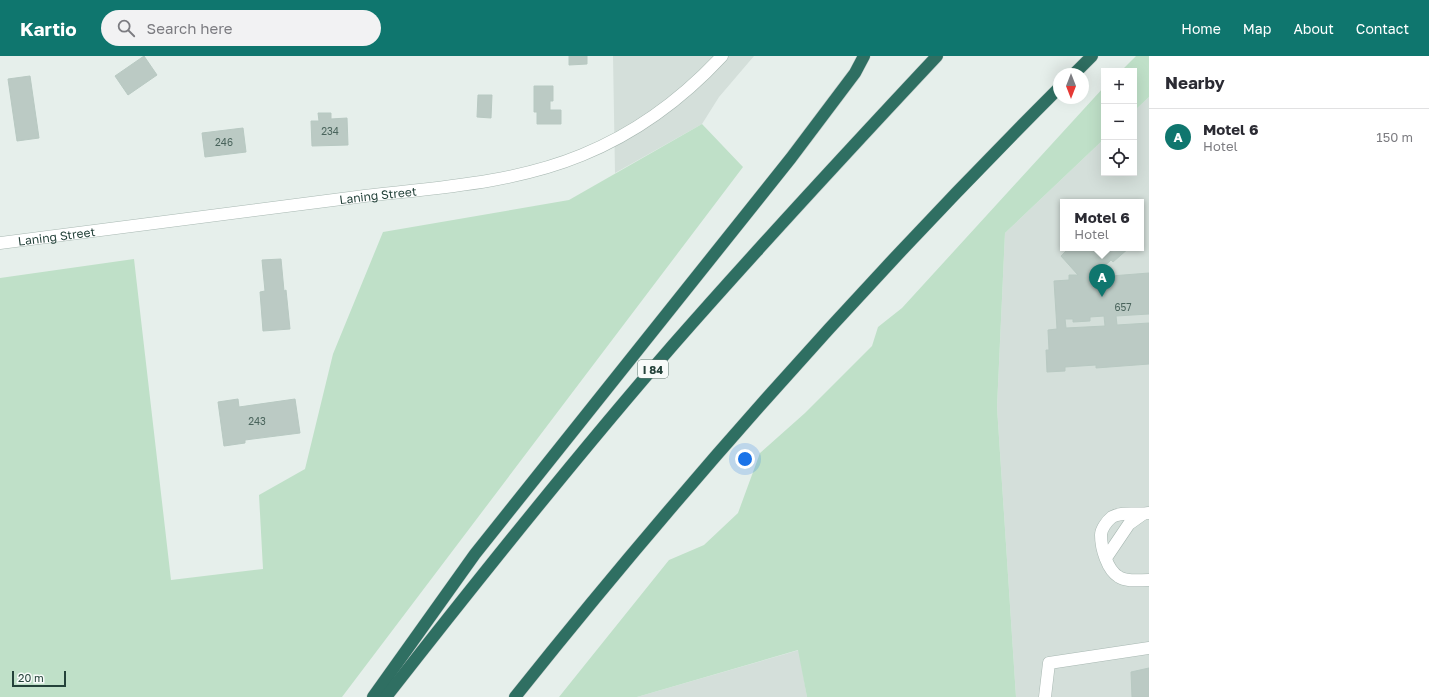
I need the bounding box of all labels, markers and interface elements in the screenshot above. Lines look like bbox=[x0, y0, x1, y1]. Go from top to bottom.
search box bbox=[101, 10, 381, 46]
text: Kartio bbox=[20, 17, 77, 40]
icon: search bbox=[115, 17, 137, 39]
text: Search here bbox=[147, 19, 233, 37]
text: Home bbox=[1181, 20, 1221, 37]
text: Map bbox=[1243, 20, 1271, 37]
text: About bbox=[1293, 20, 1334, 37]
text: Contact bbox=[1356, 20, 1409, 37]
north arrow bbox=[1053, 68, 1089, 104]
map controls bbox=[1101, 68, 1137, 176]
button: + bbox=[1101, 68, 1137, 104]
text: Nearby bbox=[1165, 72, 1225, 93]
button: − bbox=[1101, 104, 1137, 140]
text: Motel 6 bbox=[1203, 120, 1258, 138]
house number: 234 bbox=[321, 125, 339, 137]
text: A bbox=[1173, 129, 1183, 145]
text: 150 m bbox=[1376, 129, 1413, 145]
house number: 246 bbox=[215, 136, 233, 148]
text: Hotel bbox=[1203, 138, 1238, 154]
button: locate bbox=[1101, 140, 1137, 176]
street label: Laning Street bbox=[338, 183, 418, 207]
popup bbox=[1060, 199, 1144, 251]
text: Motel 6 bbox=[1074, 208, 1130, 226]
street label: Laning Street bbox=[17, 224, 96, 248]
text: Hotel bbox=[1074, 226, 1109, 242]
pin: A bbox=[1089, 264, 1115, 297]
house number: 657 bbox=[1114, 301, 1132, 313]
road number: I 84 bbox=[638, 360, 668, 378]
house number: 243 bbox=[248, 415, 266, 427]
your location bbox=[735, 449, 755, 469]
scale bar bbox=[12, 669, 66, 688]
text: 20 m bbox=[18, 671, 44, 684]

